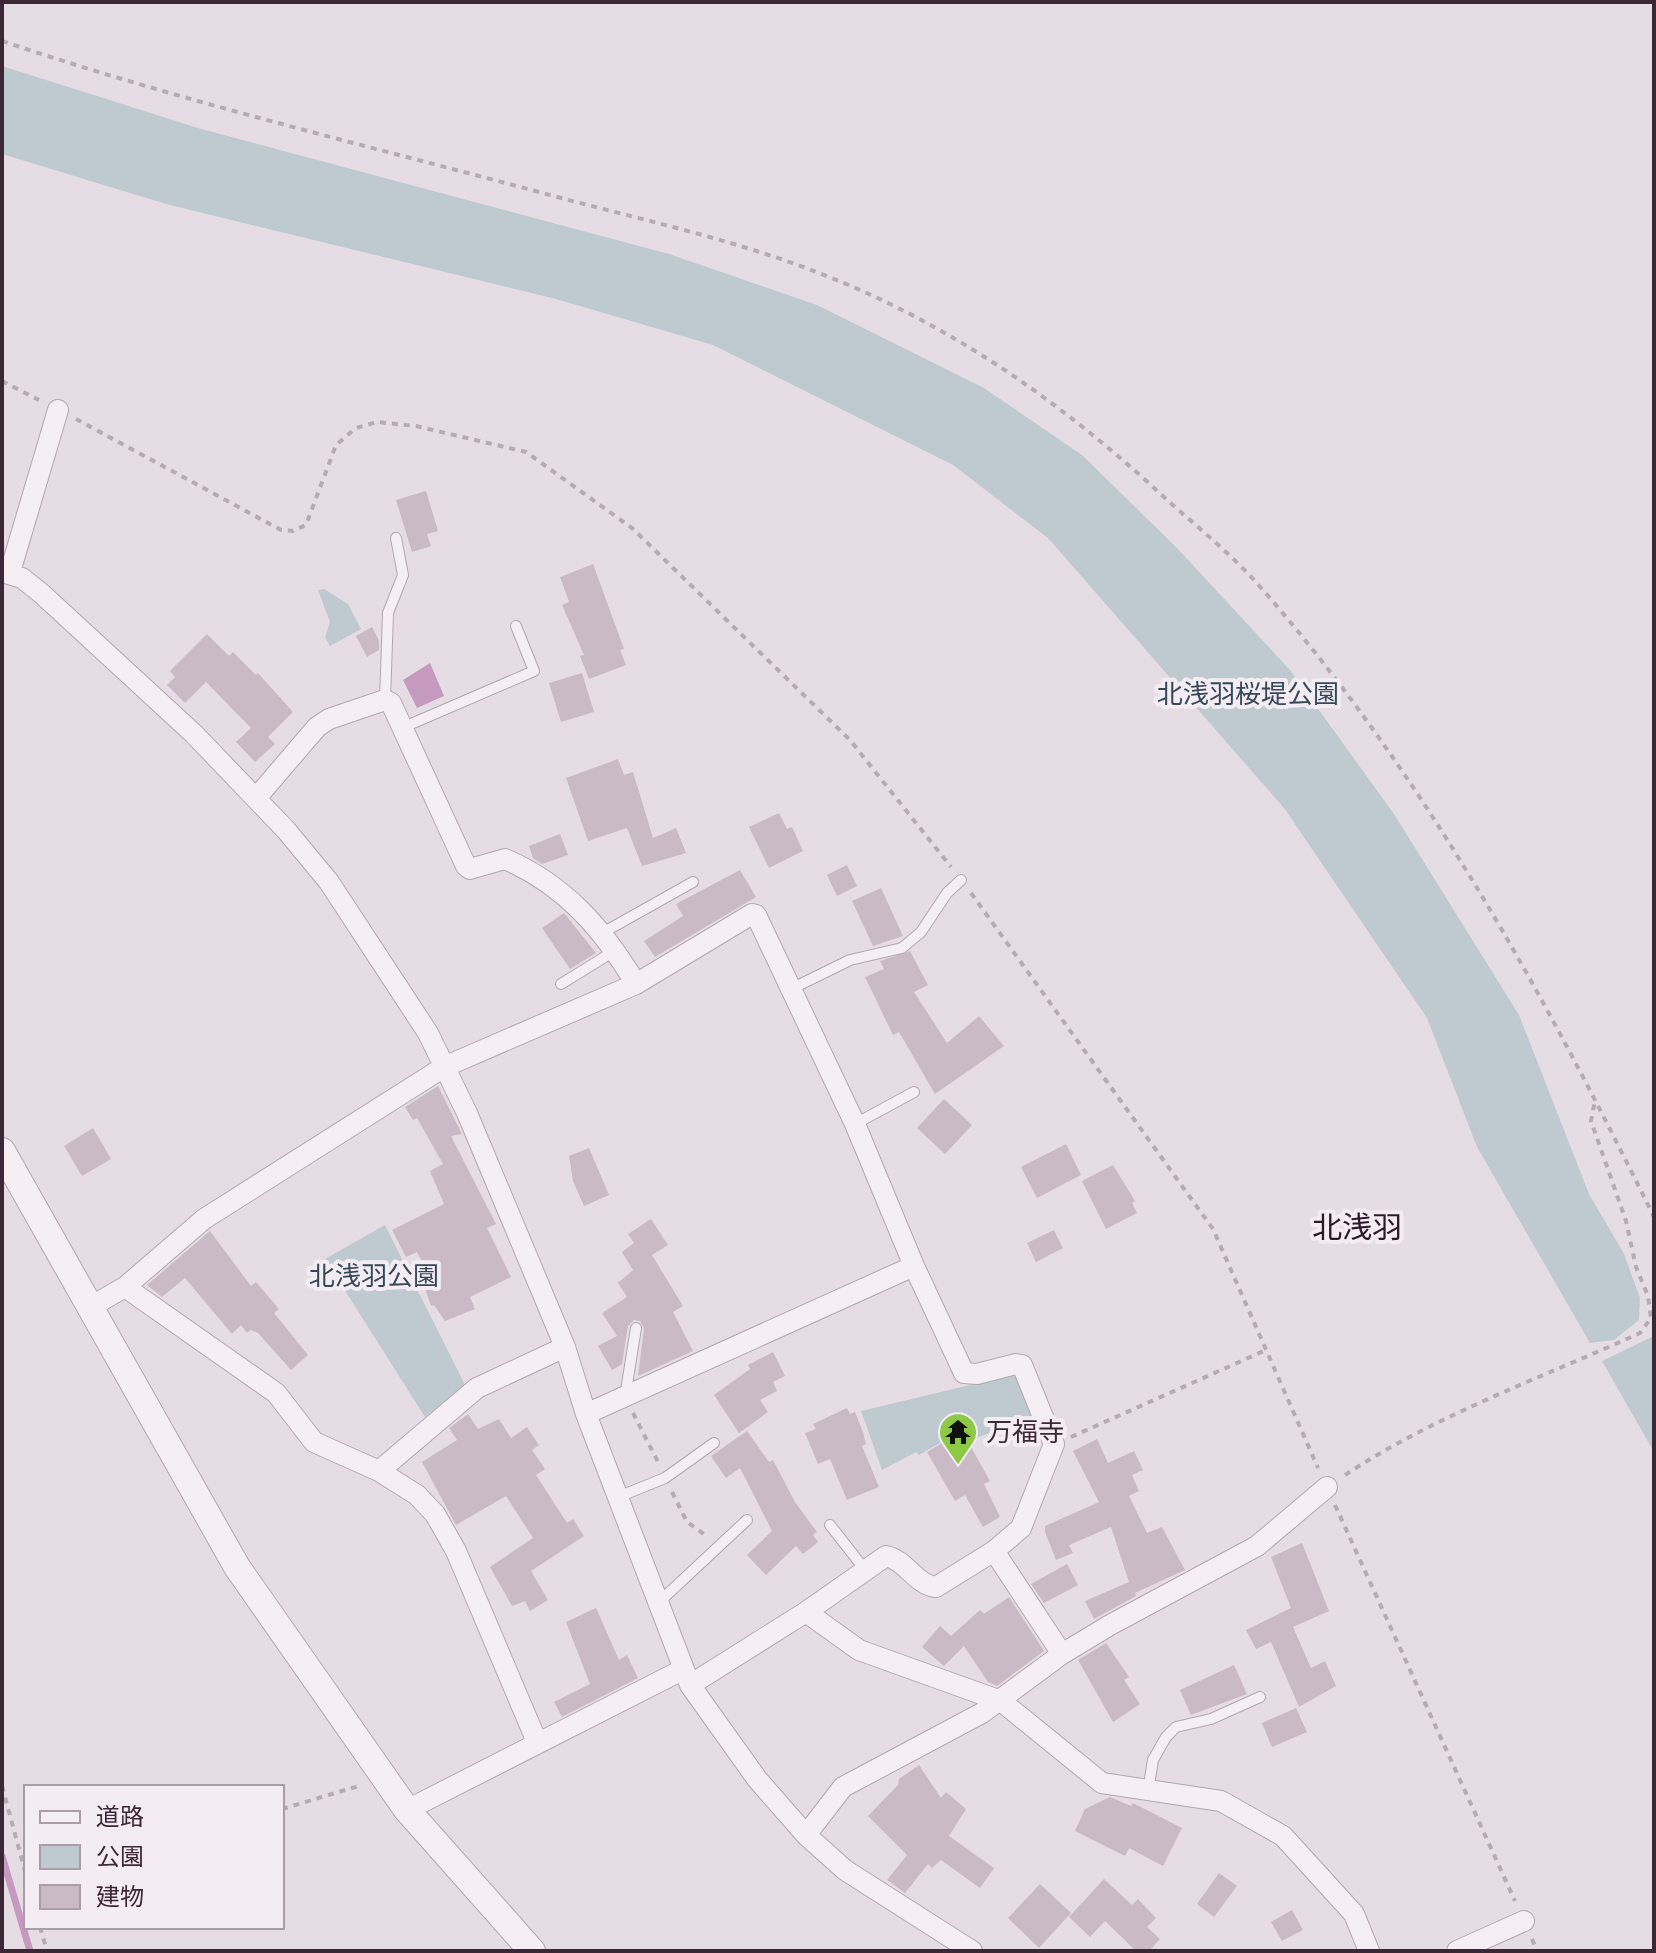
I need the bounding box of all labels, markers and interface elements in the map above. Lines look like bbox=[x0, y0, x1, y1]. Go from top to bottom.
park label: 北浅羽桜堤公園 bbox=[1157, 677, 1339, 710]
district label: 北浅羽 bbox=[1312, 1208, 1402, 1246]
park label: 北浅羽公園 bbox=[309, 1259, 439, 1292]
temple icon: 万福寺 bbox=[937, 1411, 979, 1466]
place label: 万福寺 bbox=[986, 1415, 1064, 1448]
legend bbox=[24, 1785, 284, 1929]
text: 道路 bbox=[96, 1801, 144, 1831]
text: 公園 bbox=[96, 1841, 144, 1871]
text: 建物 bbox=[96, 1881, 144, 1911]

